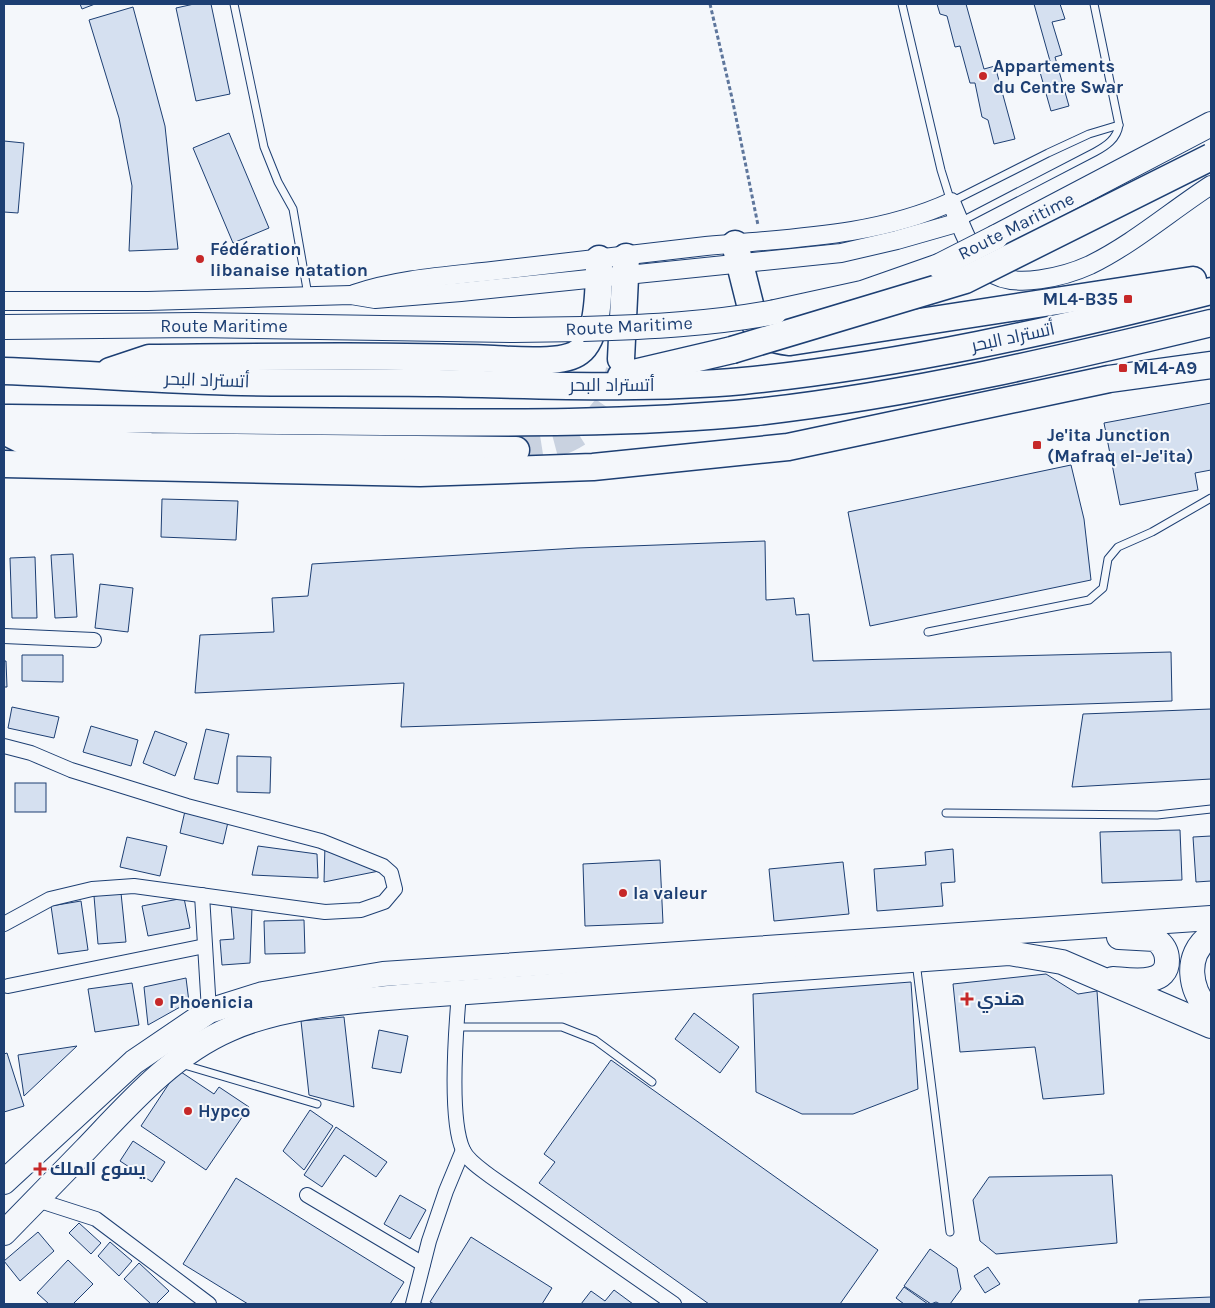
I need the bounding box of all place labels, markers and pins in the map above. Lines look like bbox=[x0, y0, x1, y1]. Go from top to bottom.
place label: Appartements du Centre Swar bbox=[993, 55, 1123, 98]
marker: Appartements du Centre Swar bbox=[977, 70, 989, 82]
place label: Fédération libanaise natation bbox=[210, 238, 368, 281]
marker: Fédération libanaise natation bbox=[194, 253, 206, 265]
place label: ML4-B35 bbox=[1043, 288, 1118, 310]
marker: ML4-B35 bbox=[1122, 293, 1134, 305]
place label: ML4-A9 bbox=[1133, 357, 1197, 379]
marker: ML4-A9 bbox=[1117, 362, 1129, 374]
place label: Je'ita Junction (Mafraq el-Je'ita) bbox=[1047, 424, 1193, 467]
marker: Je'ita Junction (Mafraq el-Je'ita) bbox=[1031, 439, 1043, 451]
place label: la valeur bbox=[633, 882, 707, 904]
marker: la valeur bbox=[617, 887, 629, 899]
place label: هندي bbox=[977, 988, 1025, 1013]
place label: Phoenicia bbox=[169, 991, 253, 1013]
marker: هندي bbox=[961, 993, 973, 1005]
marker: Phoenicia bbox=[153, 996, 165, 1008]
place label: Hypco bbox=[198, 1100, 250, 1122]
marker: Hypco bbox=[182, 1105, 194, 1117]
place label: يسوع الملك bbox=[50, 1158, 146, 1181]
marker: يسوع الملك bbox=[34, 1163, 46, 1175]

